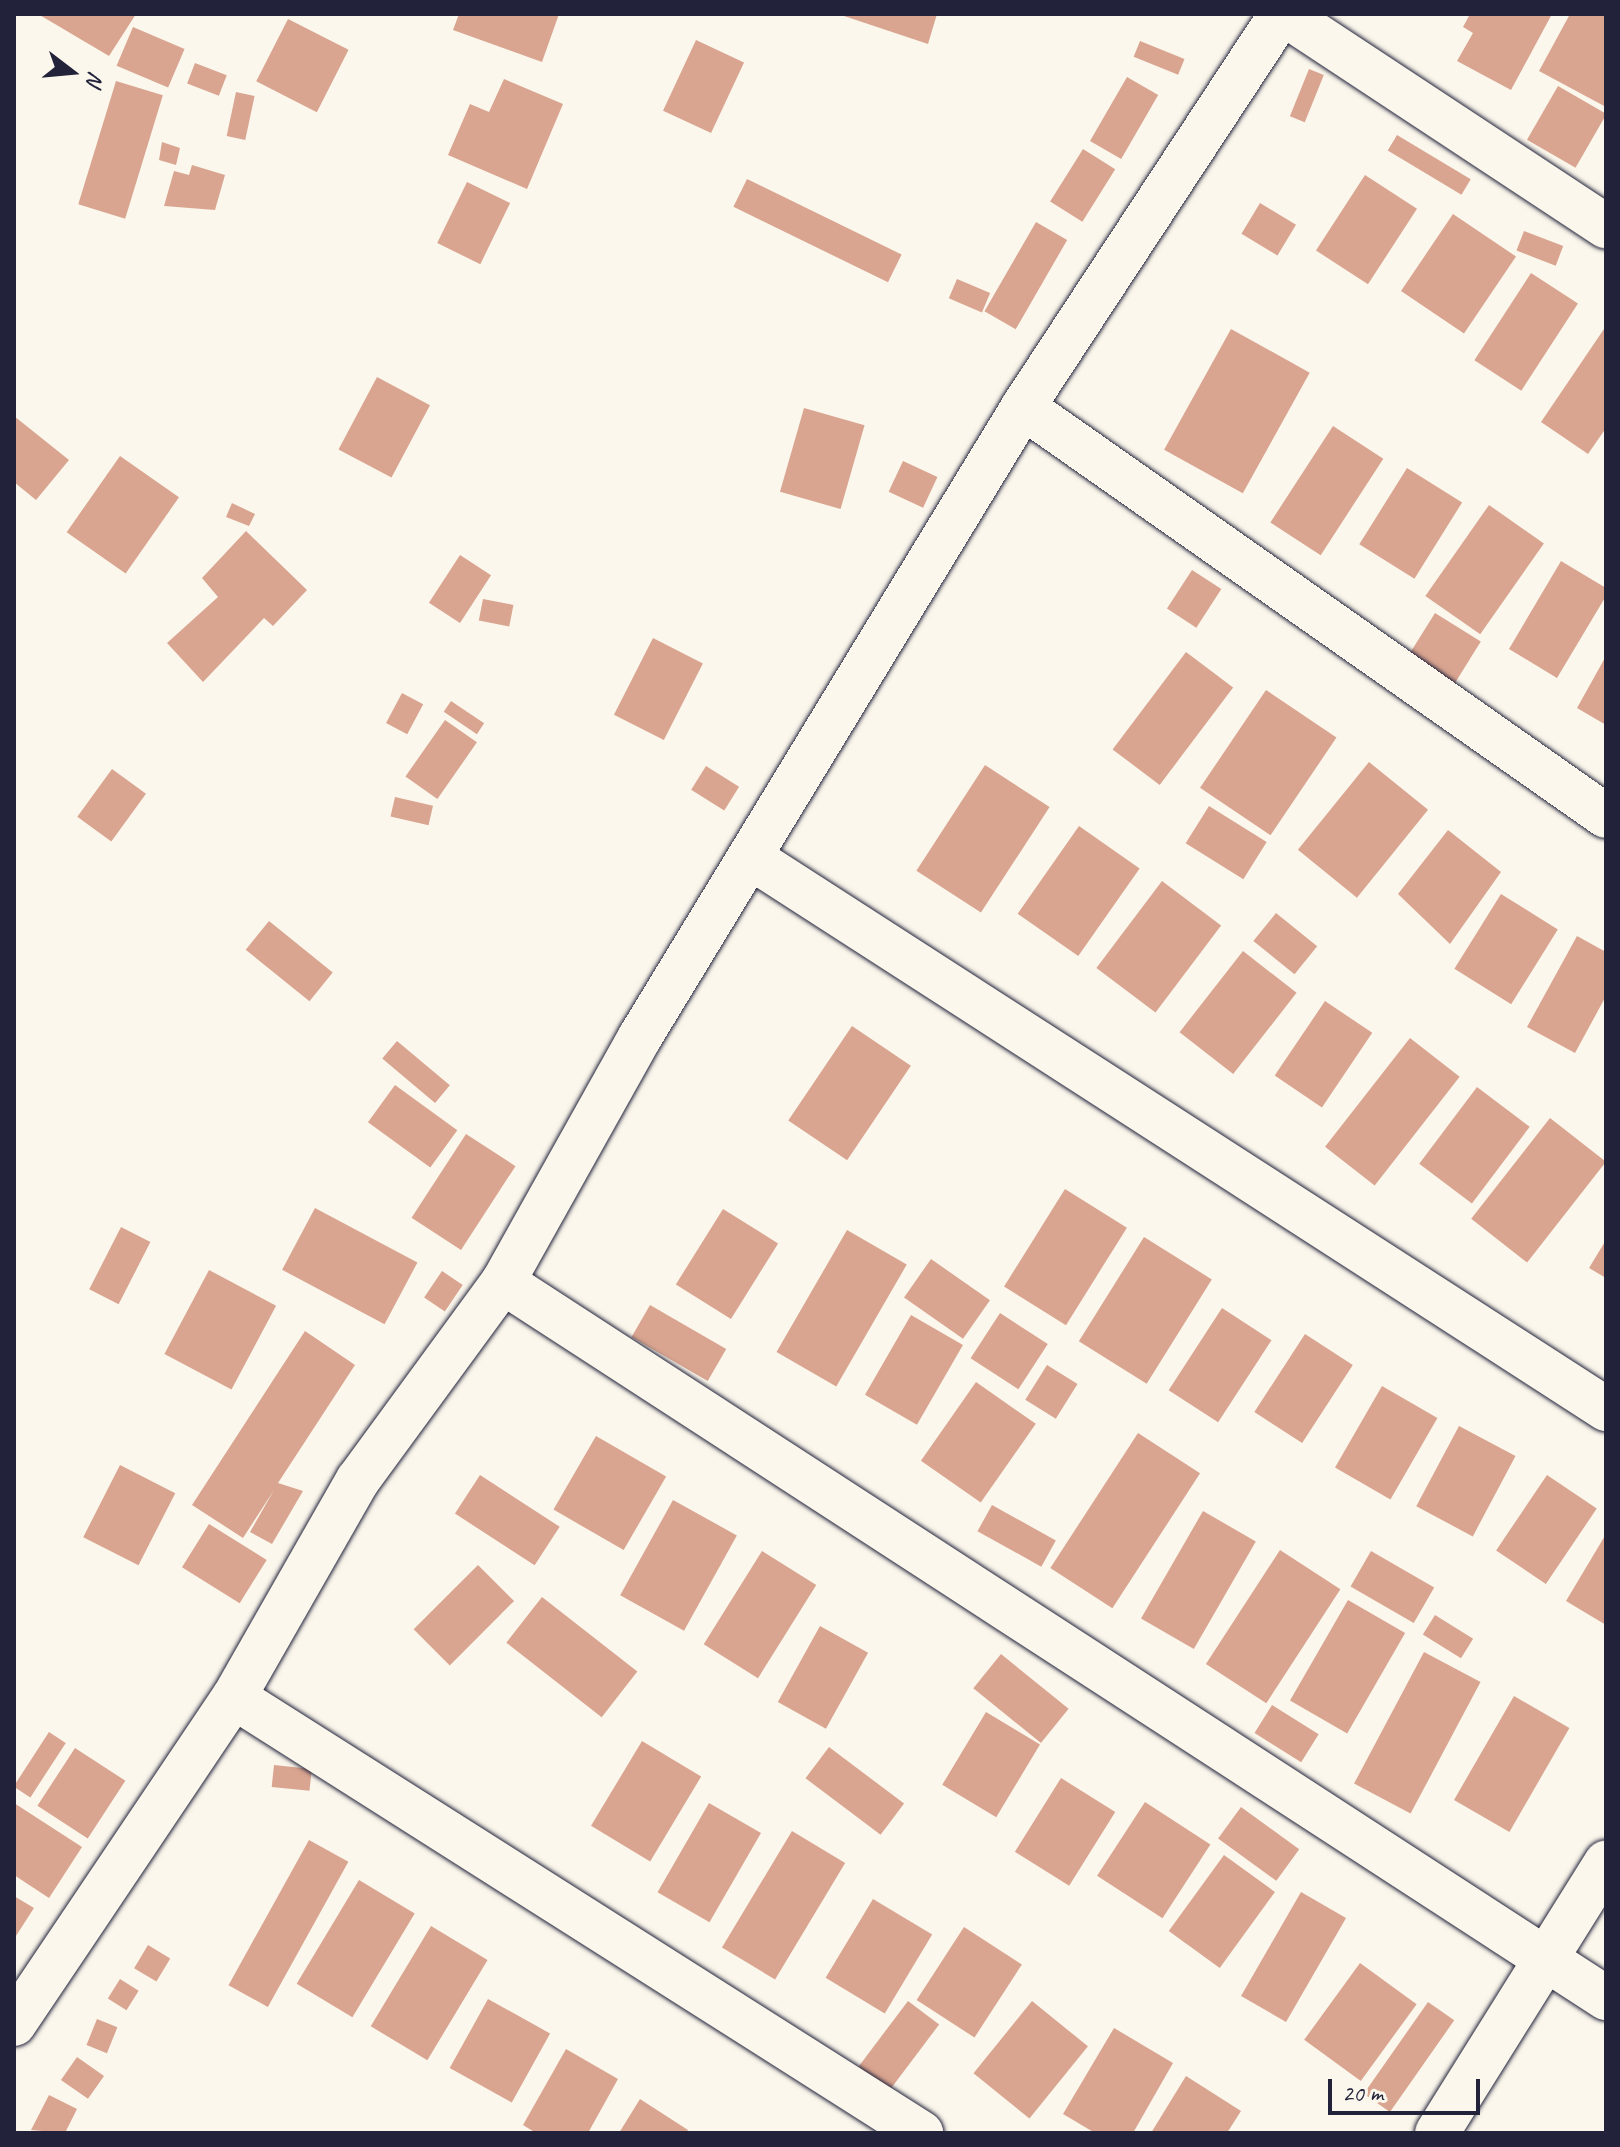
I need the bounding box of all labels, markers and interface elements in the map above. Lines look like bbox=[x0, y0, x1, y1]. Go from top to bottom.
north arrow bbox=[32, 32, 112, 112]
text: N bbox=[80, 68, 110, 89]
scale bar bbox=[1332, 2063, 1484, 2113]
text: 20 m bbox=[1342, 2078, 1383, 2108]

